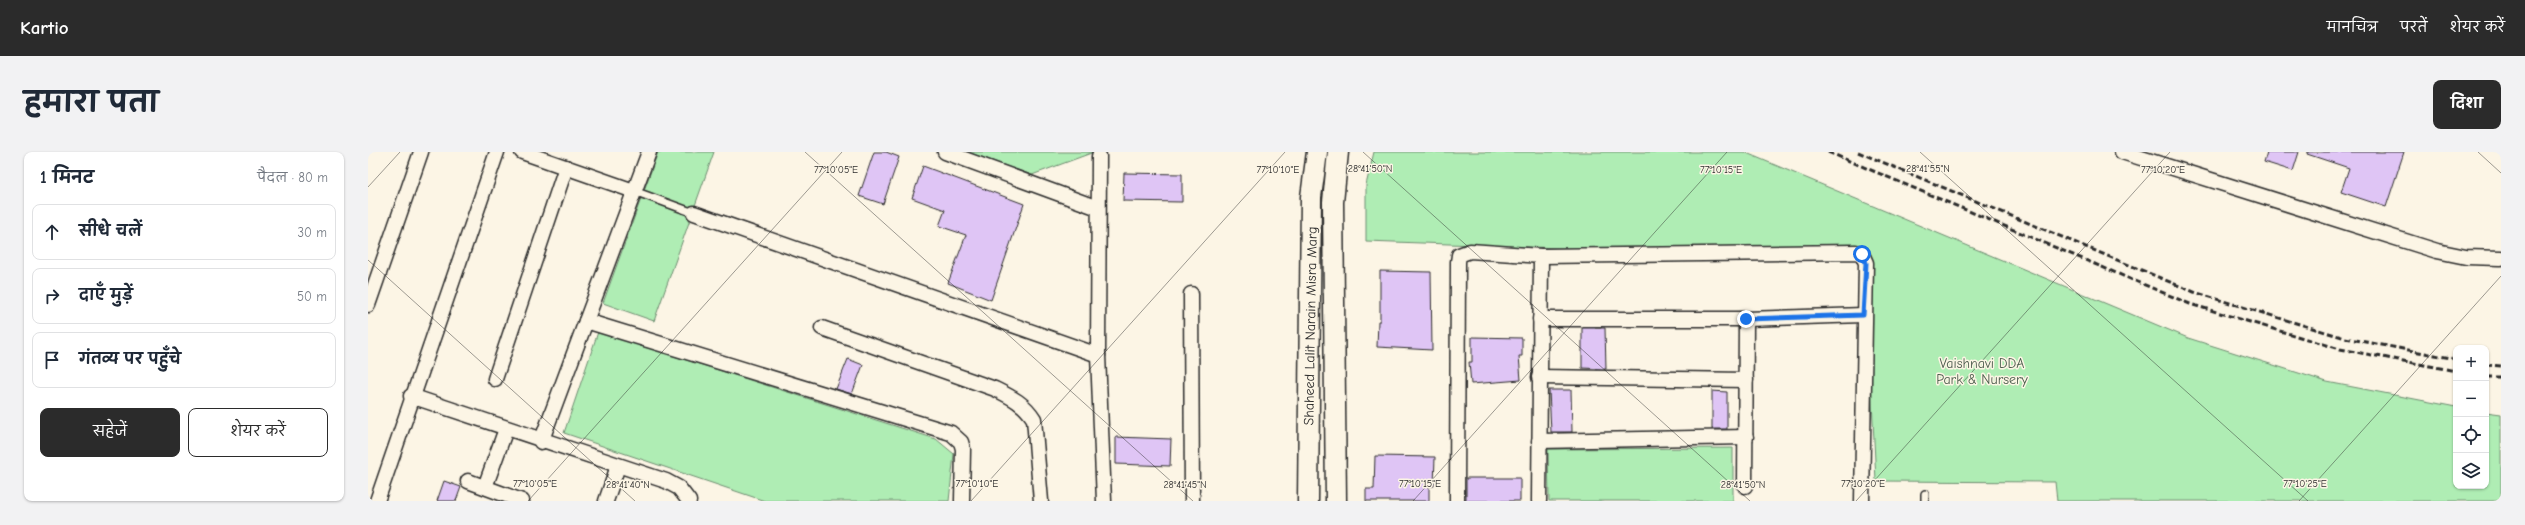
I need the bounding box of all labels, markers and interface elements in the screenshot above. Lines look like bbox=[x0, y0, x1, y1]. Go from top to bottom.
text: Kartio bbox=[20, 17, 69, 39]
text: मानचित्र bbox=[2327, 19, 2378, 36]
text: परतें bbox=[2400, 19, 2427, 36]
text: शेयर करें bbox=[2449, 19, 2505, 36]
button: दिशा bbox=[2433, 80, 2501, 129]
text: हमारा पता bbox=[24, 87, 158, 119]
text: 28°41'50"N bbox=[1348, 163, 1392, 175]
text: 28°41'55"N bbox=[1906, 163, 1950, 175]
text: 77°10'05"E bbox=[814, 164, 858, 176]
text: 77°10'10"E bbox=[1257, 164, 1299, 176]
text: 77°10'15"E bbox=[1700, 164, 1742, 176]
text: 77°10'20"E bbox=[2141, 164, 2185, 176]
text: 1 मिनट bbox=[40, 168, 94, 187]
text: पैदल · 80 m bbox=[257, 170, 328, 185]
icon: ahead bbox=[41, 221, 63, 243]
text: सीधे चलें bbox=[79, 222, 142, 240]
text: 30 m bbox=[297, 225, 327, 240]
street label: Shaheed Lalit Narain Misra Marg bbox=[1300, 226, 1321, 426]
route start bbox=[1853, 245, 1871, 263]
icon: right bbox=[41, 285, 63, 307]
text: दाएँ मुड़ें bbox=[79, 286, 133, 304]
text: 50 m bbox=[297, 289, 327, 304]
route end bbox=[1737, 310, 1755, 328]
map controls bbox=[2453, 345, 2489, 489]
button: + bbox=[2453, 345, 2489, 381]
icon: arrive bbox=[41, 349, 63, 371]
text: गंतव्य पर पहुँचे bbox=[79, 350, 181, 368]
park label: Vaishnavi DDA Park & Nursery bbox=[1936, 355, 2029, 388]
button: − bbox=[2453, 381, 2489, 417]
button: सहेजें bbox=[40, 408, 180, 457]
button: शेयर करें bbox=[188, 408, 328, 457]
button: locate bbox=[2453, 417, 2489, 453]
button: layers bbox=[2453, 453, 2489, 489]
text: 77°10'05"E bbox=[513, 478, 557, 490]
text: 77°10'10"E bbox=[956, 478, 998, 490]
text: 77°10'15"E bbox=[1399, 478, 1441, 490]
text: 77°10'20"E bbox=[1841, 478, 1885, 490]
text: 77°10'25"E bbox=[2283, 478, 2327, 490]
text: 28°41'40"N bbox=[606, 479, 650, 491]
text: 28°41'45"N bbox=[1163, 479, 1207, 491]
text: 28°41'50"N bbox=[1721, 479, 1765, 491]

